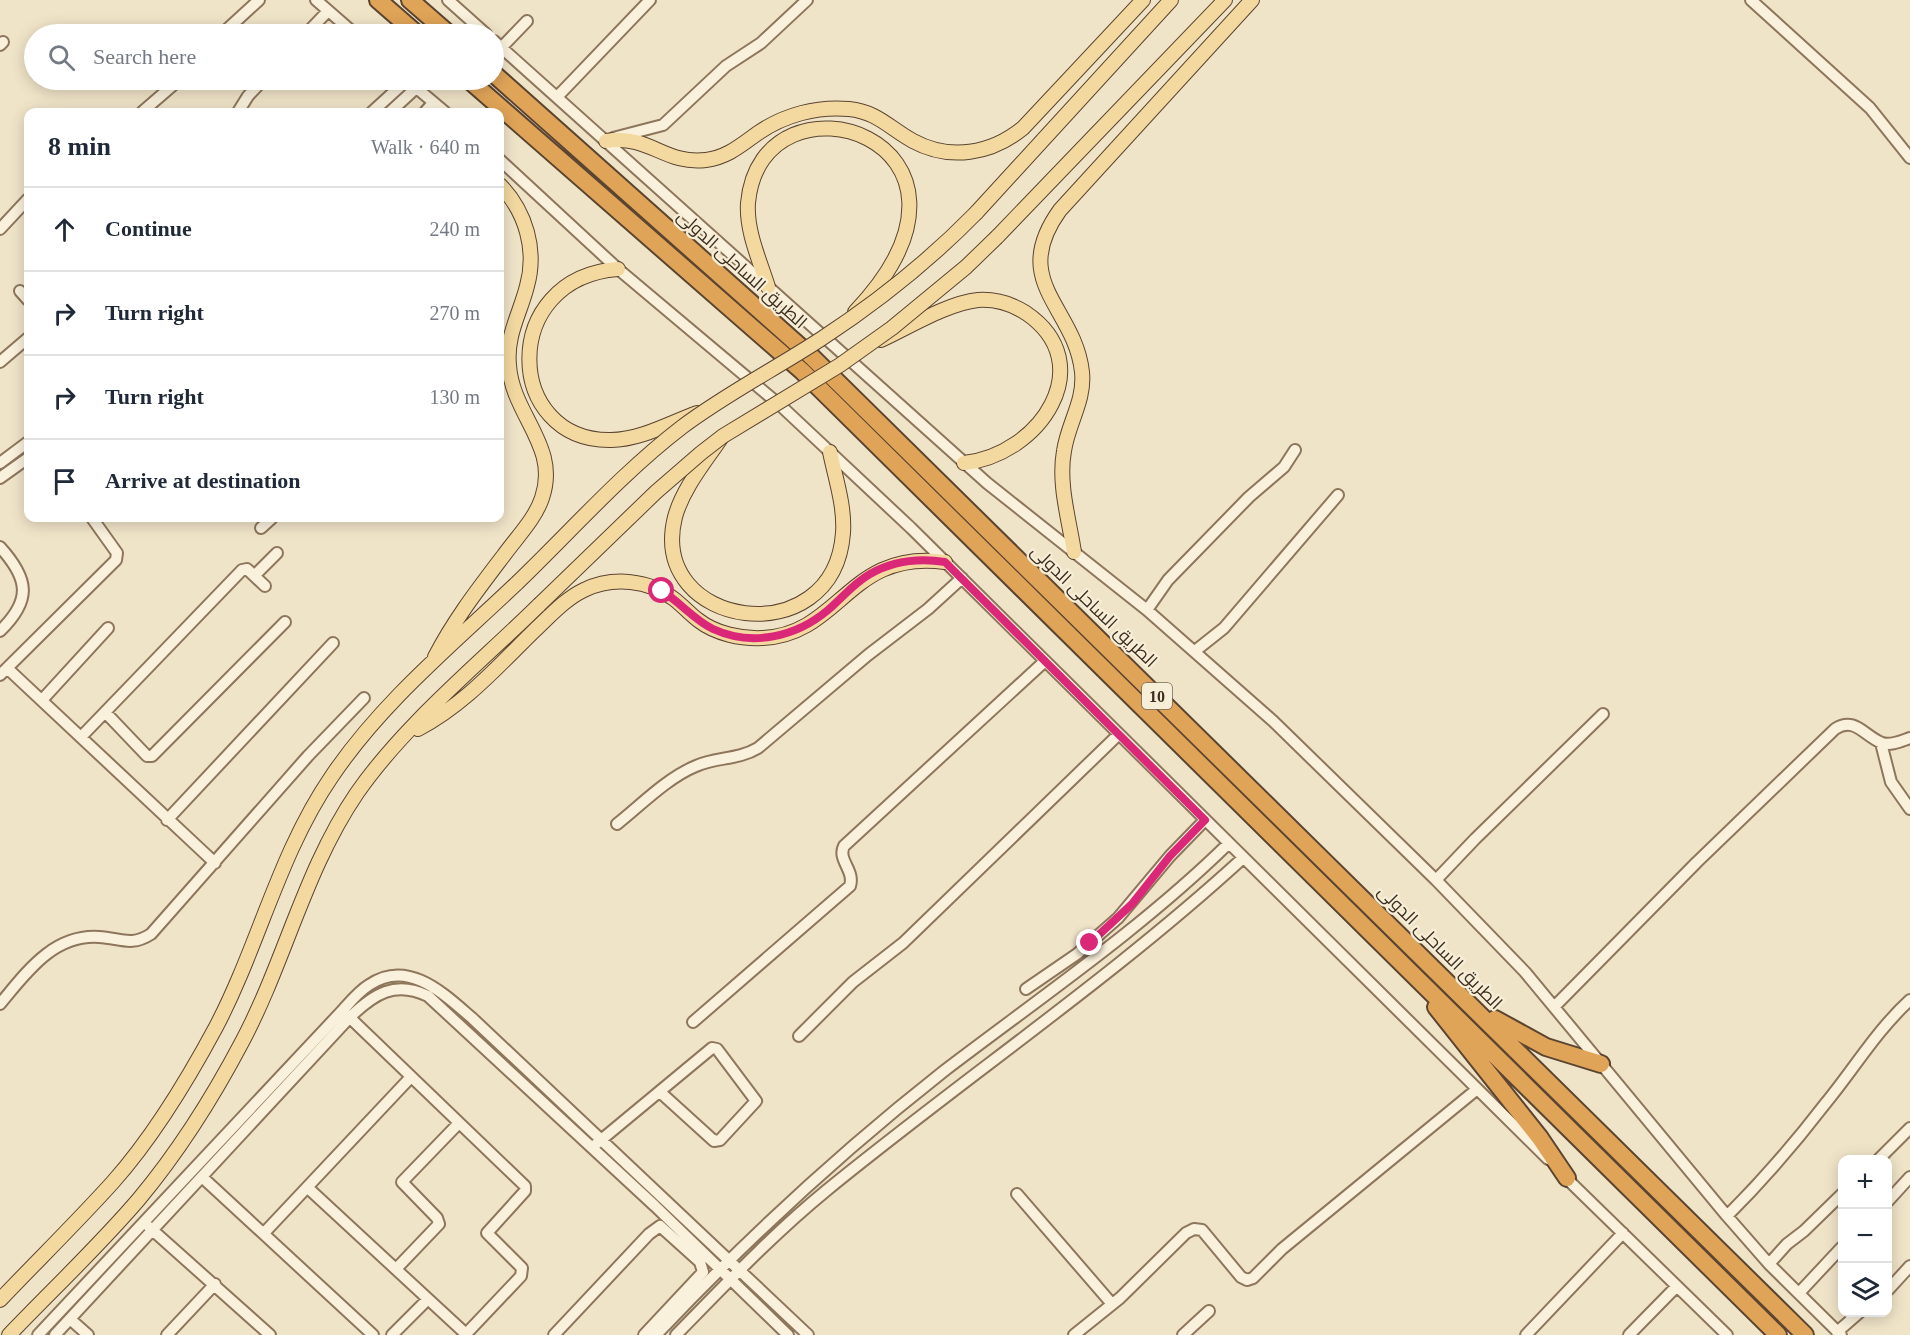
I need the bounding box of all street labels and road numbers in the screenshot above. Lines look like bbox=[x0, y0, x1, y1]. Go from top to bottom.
street label: الطريق الساحلى الدولى bbox=[672, 206, 811, 334]
street label: الطريق الساحلى الدولى bbox=[1026, 541, 1161, 673]
road number: 10 bbox=[1142, 683, 1172, 709]
street label: الطريق الساحلى الدولى bbox=[1372, 881, 1506, 1015]

